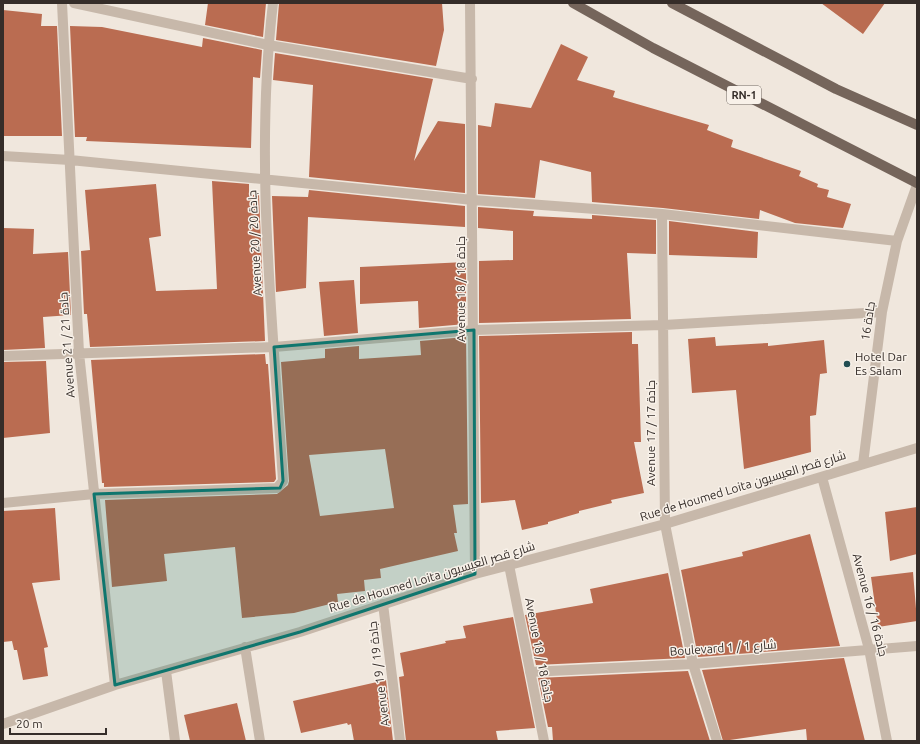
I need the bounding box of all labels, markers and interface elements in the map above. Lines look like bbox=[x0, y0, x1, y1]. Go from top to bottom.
road number: RN-1 bbox=[727, 86, 761, 104]
street label: Avenue 20 / جادة 20 bbox=[245, 190, 265, 296]
street label: Avenue 18 / جادة 18 bbox=[454, 236, 468, 342]
street label: Avenue 21 / جادة 21 bbox=[56, 292, 78, 398]
street label: جادة 16 bbox=[858, 300, 878, 342]
place label: Hotel Dar Es Salam bbox=[855, 350, 907, 377]
marker: Hotel Dar Es Salam bbox=[842, 359, 852, 369]
street label: Avenue 17 / جادة 17 bbox=[644, 380, 658, 486]
street label: Rue de Houmed Loita شارع قصر العيسيون bbox=[638, 448, 848, 525]
street label: Rue de Houmed Loita شارع قصر العيسيون bbox=[327, 539, 537, 616]
street label: Avenue 16 / جادة 16 bbox=[850, 552, 890, 658]
street label: Avenue 18 / جادة 18 bbox=[522, 597, 556, 703]
street label: Avenue 19 / جادة 19 bbox=[366, 621, 392, 727]
street label: Boulevard 1 / شارع 1 bbox=[669, 637, 777, 660]
scale bar bbox=[10, 710, 106, 736]
text: 20 m bbox=[16, 717, 43, 730]

